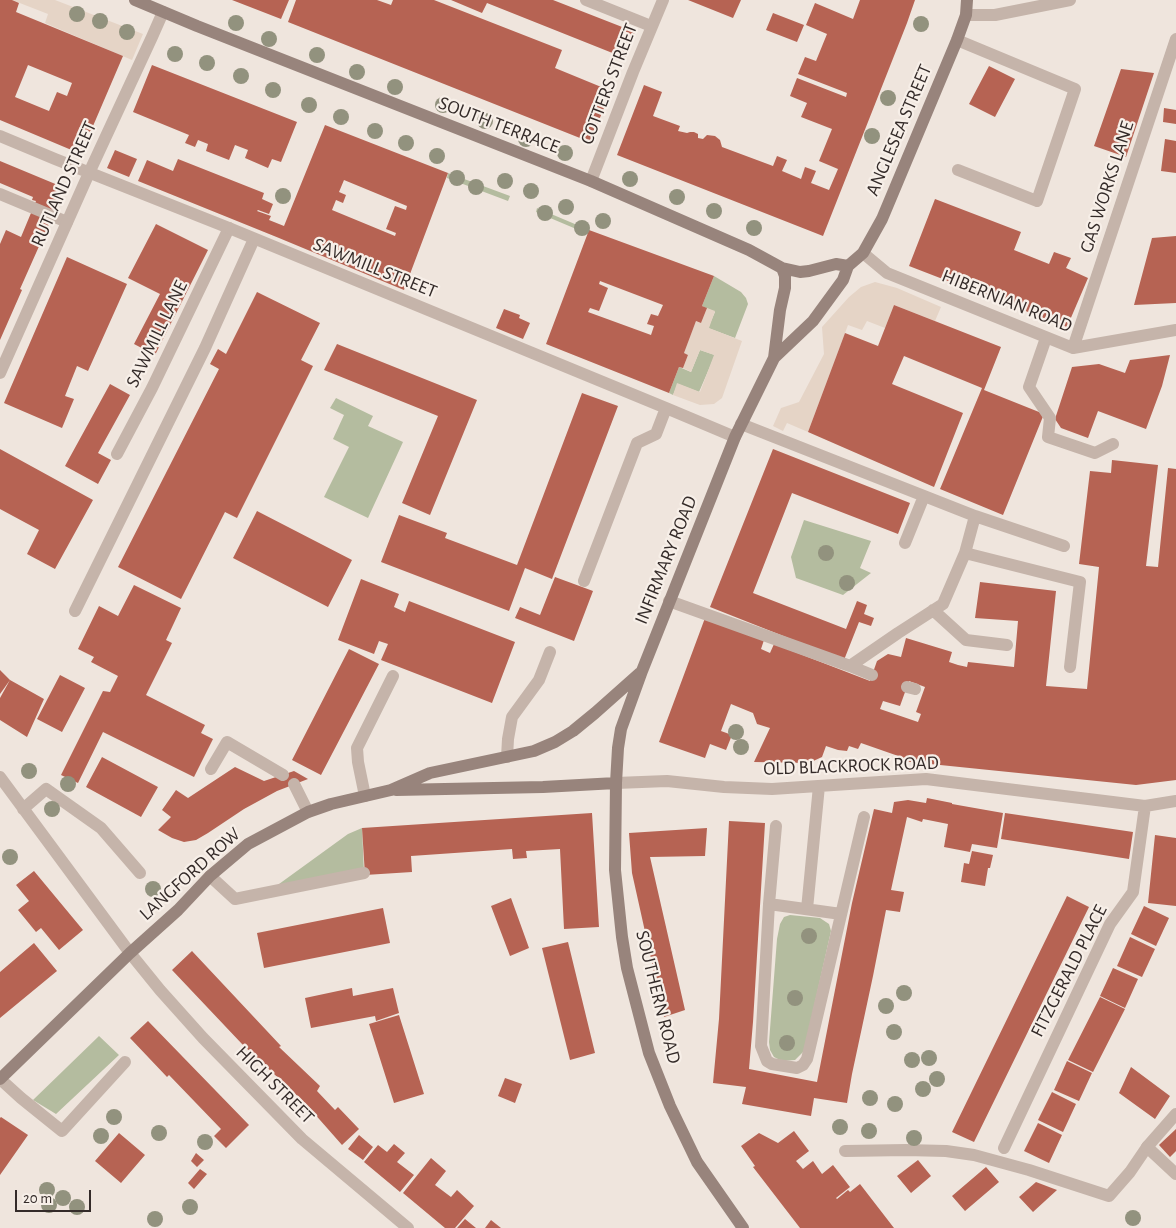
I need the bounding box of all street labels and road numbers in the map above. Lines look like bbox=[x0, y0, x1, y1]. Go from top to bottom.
street label: COTTERS STREET bbox=[575, 20, 643, 148]
street label: ANGLESEA STREET bbox=[861, 61, 937, 199]
street label: SOUTH TERRACE bbox=[435, 91, 563, 159]
street label: RUTLAND STREET bbox=[26, 118, 102, 250]
street label: GAS WORKS LANE bbox=[1075, 118, 1139, 256]
street label: SAWMILL STREET bbox=[310, 233, 440, 303]
street label: HIBERNIAN ROAD bbox=[938, 264, 1076, 338]
street label: SAWMILL LANE bbox=[121, 277, 193, 391]
street label: INFIRMARY ROAD bbox=[630, 492, 702, 628]
street label: OLD BLACKROCK ROAD bbox=[763, 752, 939, 780]
street label: LANGFORD ROW bbox=[135, 823, 245, 925]
street label: FITZGERALD PLACE bbox=[1026, 901, 1112, 1041]
street label: SOUTHERN ROAD bbox=[630, 928, 686, 1066]
street label: HIGH STREET bbox=[231, 1041, 319, 1129]

